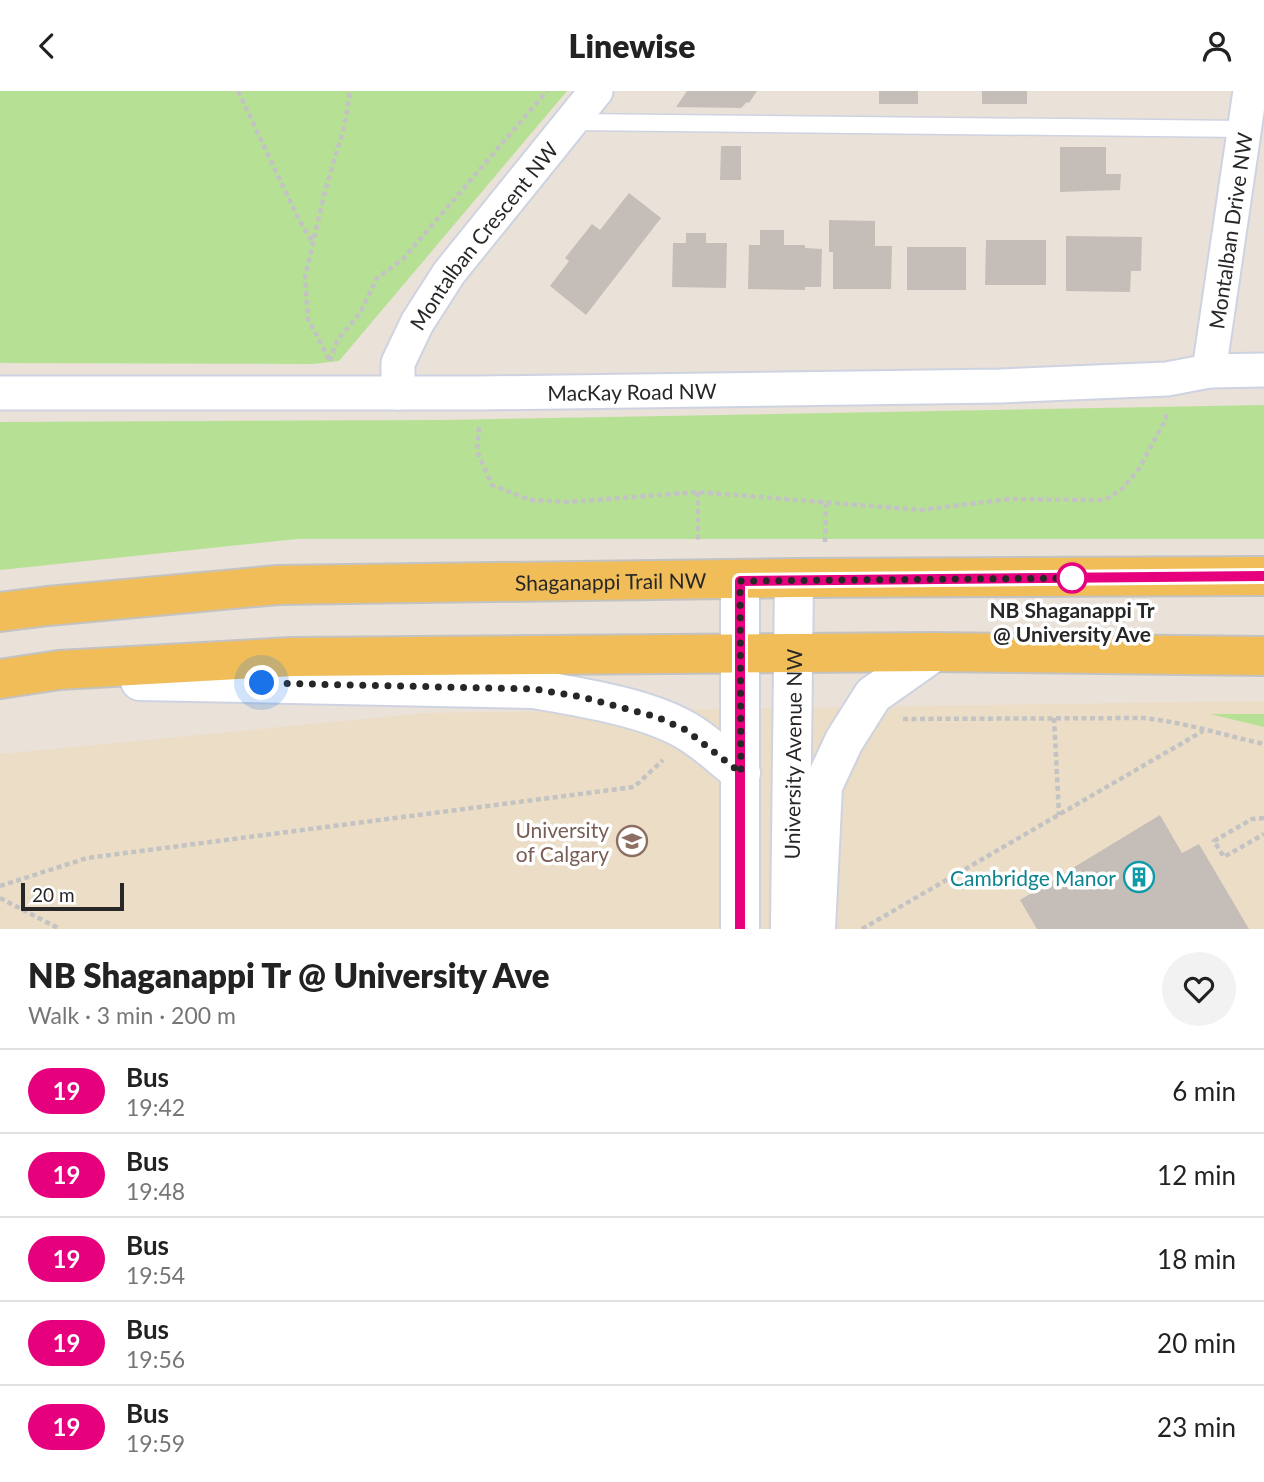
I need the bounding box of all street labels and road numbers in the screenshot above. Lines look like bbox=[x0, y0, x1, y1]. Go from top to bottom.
street label: Montalban Drive NW bbox=[1203, 130, 1256, 330]
street label: Montalban Crescent NW bbox=[404, 136, 563, 334]
street label: MacKay Road NW bbox=[547, 377, 717, 405]
street label: Shaganappi Trail NW bbox=[515, 567, 707, 594]
street label: University Avenue NW bbox=[778, 648, 806, 859]

